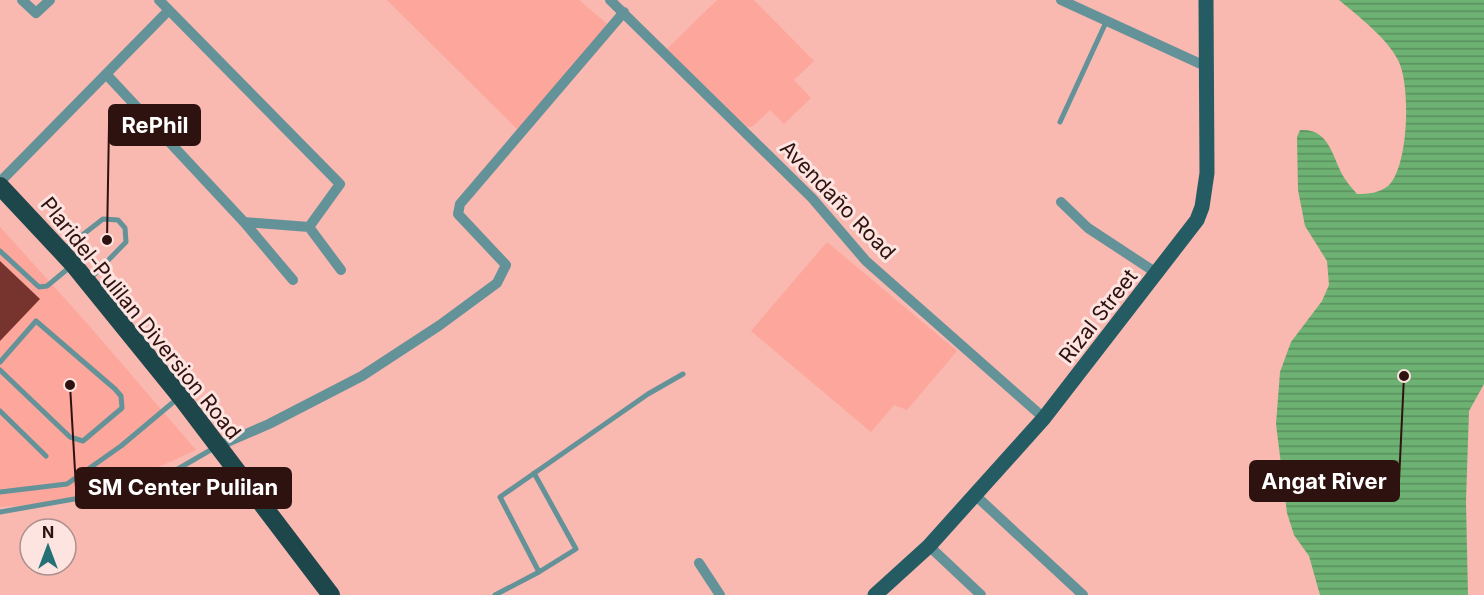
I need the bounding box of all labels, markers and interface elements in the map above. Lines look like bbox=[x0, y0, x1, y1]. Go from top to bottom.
callout: RePhil bbox=[109, 105, 200, 145]
text: RePhil bbox=[121, 112, 189, 138]
street label: Avendaño Road bbox=[775, 135, 901, 265]
street label: Plaridel-Pulilan Diversion Road bbox=[36, 192, 246, 444]
street label: Rizal Street bbox=[1054, 264, 1142, 368]
callout: Angat River bbox=[1250, 461, 1399, 501]
callout: SM Center Pulilan bbox=[76, 468, 291, 508]
text: Angat River bbox=[1261, 468, 1387, 494]
text: SM Center Pulilan bbox=[88, 474, 278, 500]
north arrow bbox=[18, 517, 78, 577]
text: N bbox=[42, 522, 54, 542]

